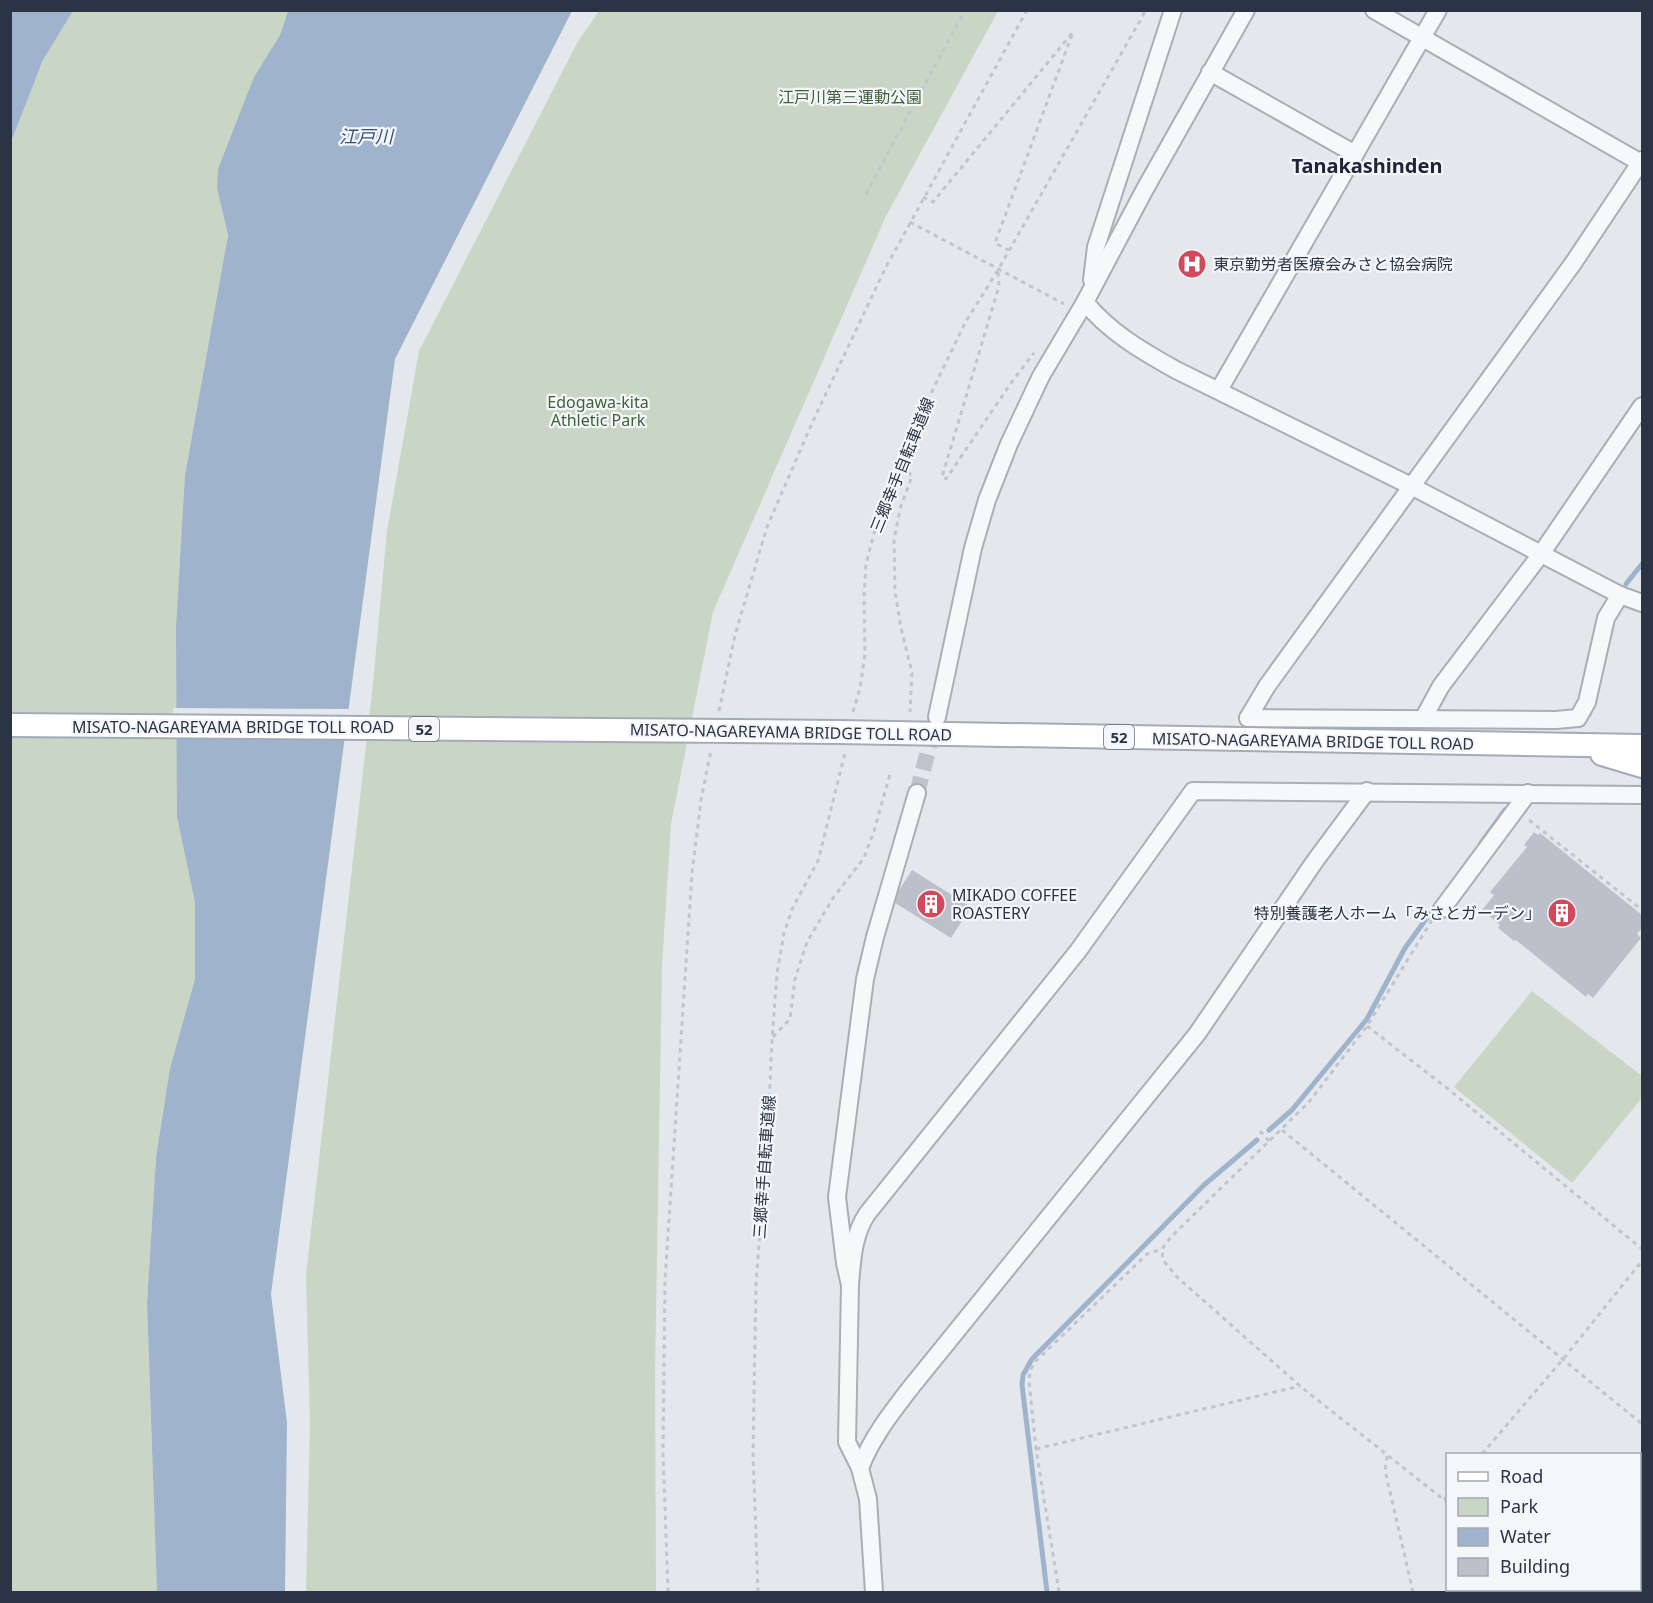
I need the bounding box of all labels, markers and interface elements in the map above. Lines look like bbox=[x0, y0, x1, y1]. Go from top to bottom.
park label: 江戸川第三運動公園 bbox=[778, 86, 922, 108]
water label: 江戸川 bbox=[339, 124, 395, 148]
district label: Tanakashinden bbox=[1292, 152, 1442, 179]
hospital icon: 東京勤労者医療会みさと協会病院 bbox=[1176, 248, 1208, 280]
place label: 東京勤労者医療会みさと協会病院 bbox=[1213, 253, 1453, 275]
park label: Edogawa-kita Athletic Park bbox=[547, 391, 649, 431]
street label: 三郷幸手自転車道線 bbox=[865, 394, 939, 536]
street label: MISATO-NAGAREYAMA BRIDGE TOLL ROAD bbox=[72, 716, 394, 738]
road number: 52 bbox=[409, 717, 439, 741]
street label: MISATO-NAGAREYAMA BRIDGE TOLL ROAD bbox=[630, 718, 952, 746]
road number: 52 bbox=[1104, 725, 1134, 749]
street label: MISATO-NAGAREYAMA BRIDGE TOLL ROAD bbox=[1152, 727, 1474, 755]
place label: MIKADO COFFEE ROASTERY bbox=[952, 884, 1077, 924]
building icon: MIKADO COFFEE ROASTERY bbox=[915, 888, 947, 920]
building icon: 特別養護老人ホーム「みさとガーデン」 bbox=[1546, 897, 1578, 929]
place label: 特別養護老人ホーム「みさとガーデン」 bbox=[1253, 902, 1541, 924]
street label: 三郷幸手自転車道線 bbox=[748, 1094, 780, 1240]
legend bbox=[1446, 1453, 1641, 1591]
text: Road bbox=[1500, 1464, 1543, 1488]
text: Park bbox=[1500, 1494, 1538, 1518]
text: Water bbox=[1500, 1524, 1551, 1548]
text: Building bbox=[1500, 1554, 1570, 1578]

